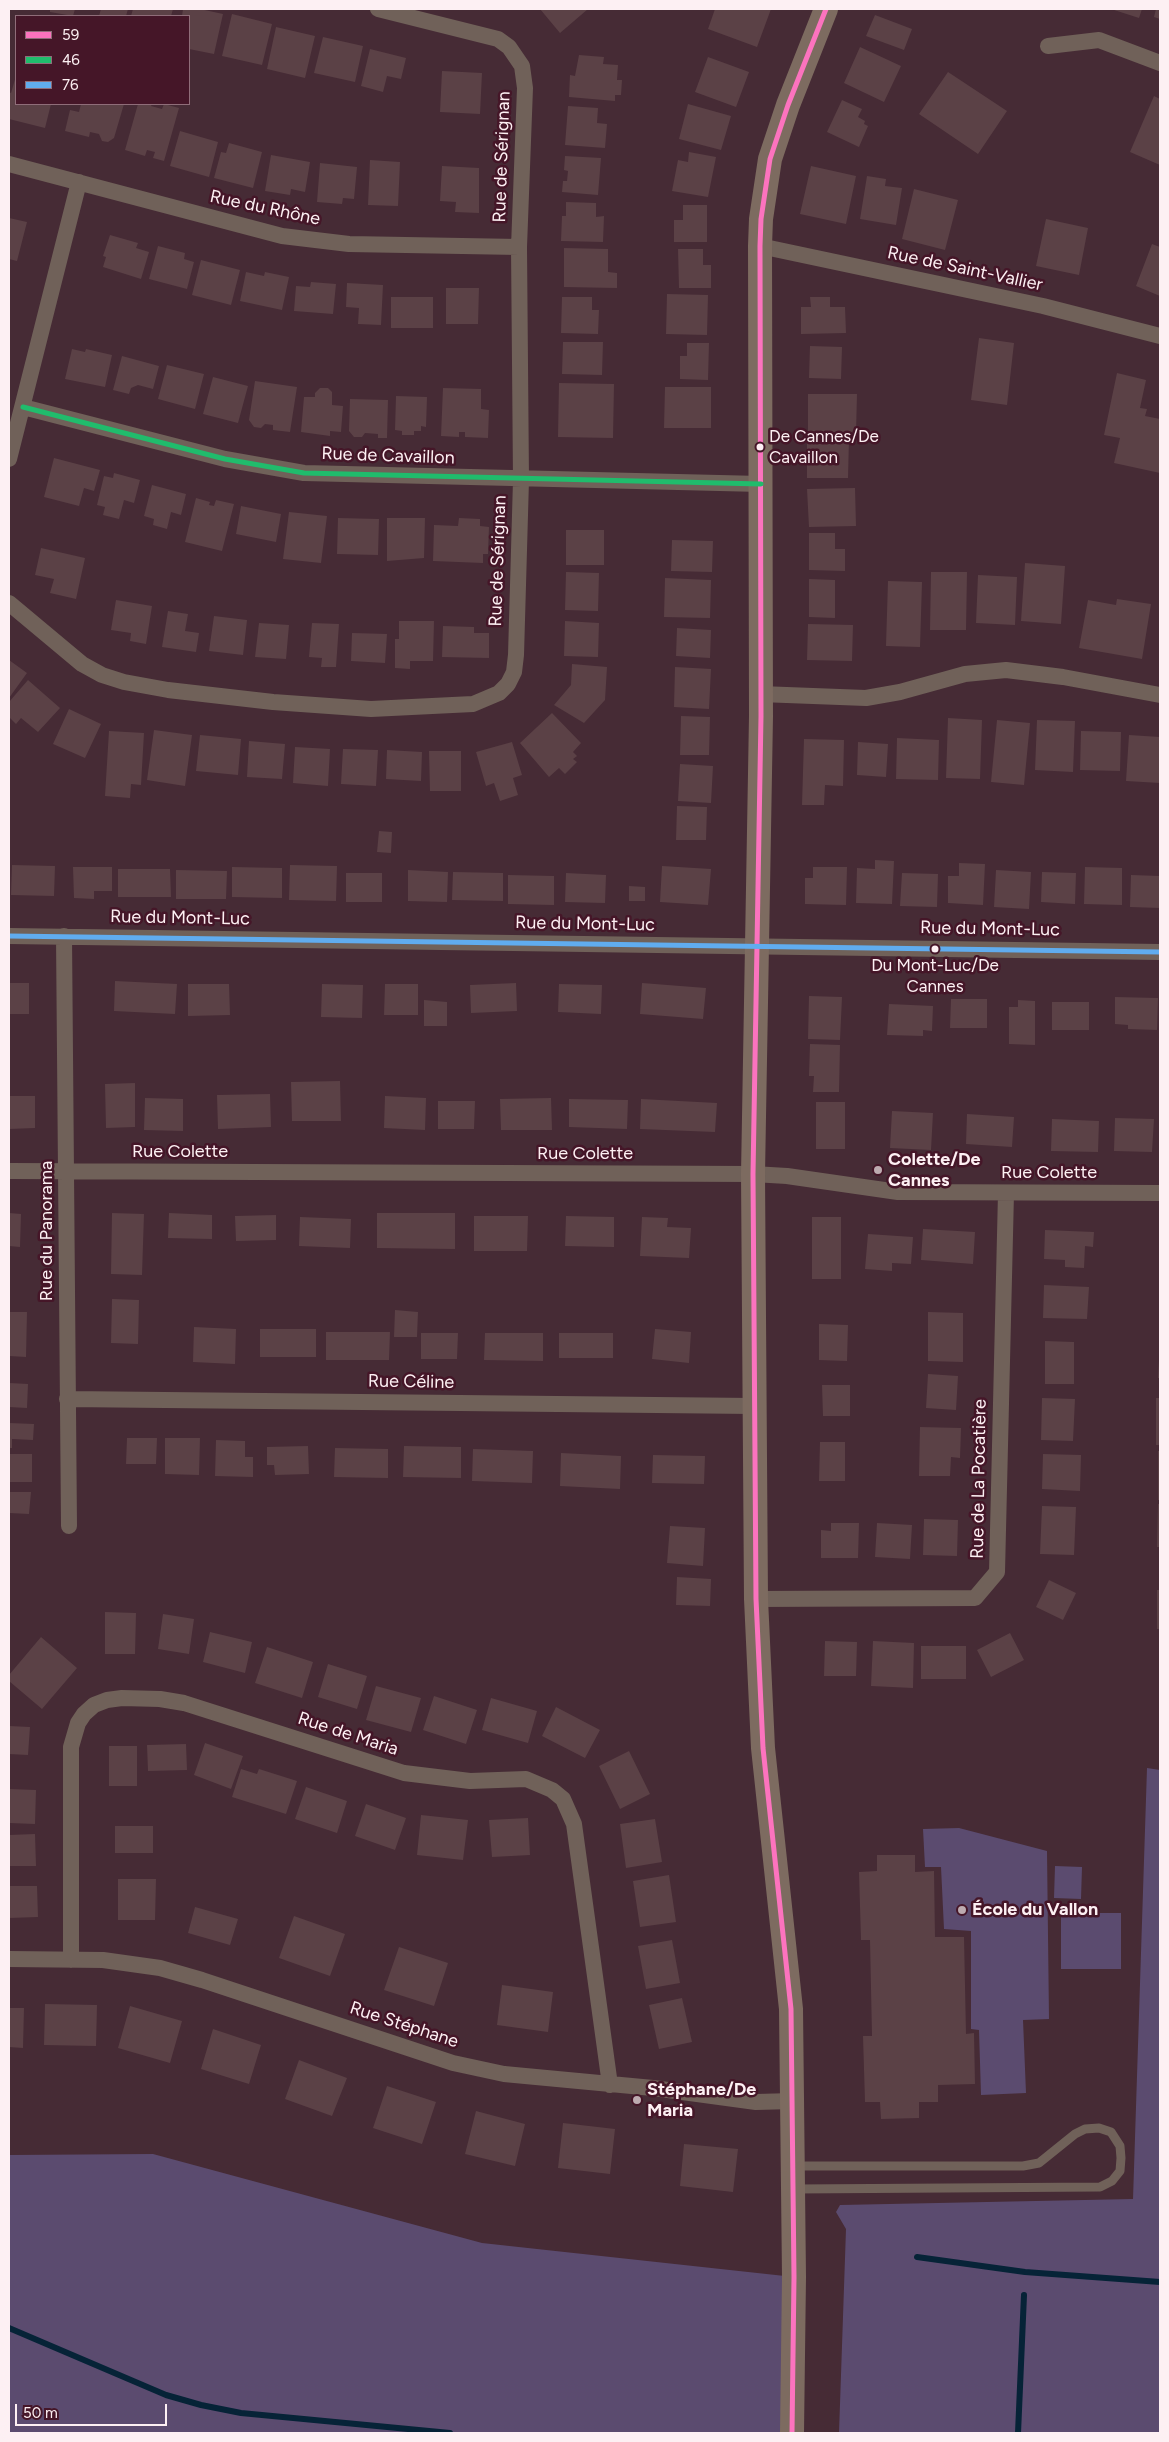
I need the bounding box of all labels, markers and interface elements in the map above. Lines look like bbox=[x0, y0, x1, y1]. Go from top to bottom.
legend bbox=[15, 15, 190, 105]
text: 59 bbox=[62, 26, 79, 44]
text: 46 bbox=[62, 51, 80, 69]
text: 76 bbox=[62, 76, 79, 94]
street label: Rue de Sérignan bbox=[489, 91, 515, 223]
street label: Rue du Rhône bbox=[208, 186, 322, 230]
street label: Rue de Saint-Vallier bbox=[885, 242, 1045, 296]
place label: De Cannes/De Cavaillon bbox=[769, 427, 879, 467]
marker: De Cannes/De Cavaillon bbox=[755, 442, 765, 452]
street label: Rue de Cavaillon bbox=[321, 443, 455, 469]
street label: Rue de Sérignan bbox=[485, 495, 511, 627]
street label: Rue du Mont-Luc bbox=[110, 906, 250, 930]
street label: Rue du Mont-Luc bbox=[515, 912, 655, 936]
street label: Rue du Mont-Luc bbox=[920, 917, 1060, 941]
marker: Du Mont-Luc/De Cannes bbox=[930, 944, 940, 954]
place label: Du Mont-Luc/De Cannes bbox=[871, 956, 999, 996]
street label: Rue Colette bbox=[132, 1141, 228, 1163]
street label: Rue Colette bbox=[537, 1143, 633, 1165]
place label: Colette/De Cannes bbox=[888, 1149, 981, 1192]
street label: Rue du Panorama bbox=[36, 1161, 58, 1301]
street label: Rue Colette bbox=[1001, 1162, 1097, 1184]
marker: Colette/De Cannes bbox=[872, 1164, 884, 1176]
street label: Rue Céline bbox=[368, 1370, 454, 1394]
street label: Rue de La Pocatière bbox=[967, 1399, 991, 1559]
street label: Rue de Maria bbox=[295, 1708, 401, 1760]
place label: École du Vallon bbox=[972, 1899, 1098, 1921]
marker: École du Vallon bbox=[956, 1904, 968, 1916]
street label: Rue Stéphane bbox=[347, 1997, 461, 2053]
place label: Stéphane/De Maria bbox=[647, 2079, 756, 2122]
marker: Stéphane/De Maria bbox=[631, 2094, 643, 2106]
scale bar bbox=[18, 2394, 170, 2426]
text: 50 m bbox=[23, 2404, 58, 2422]

